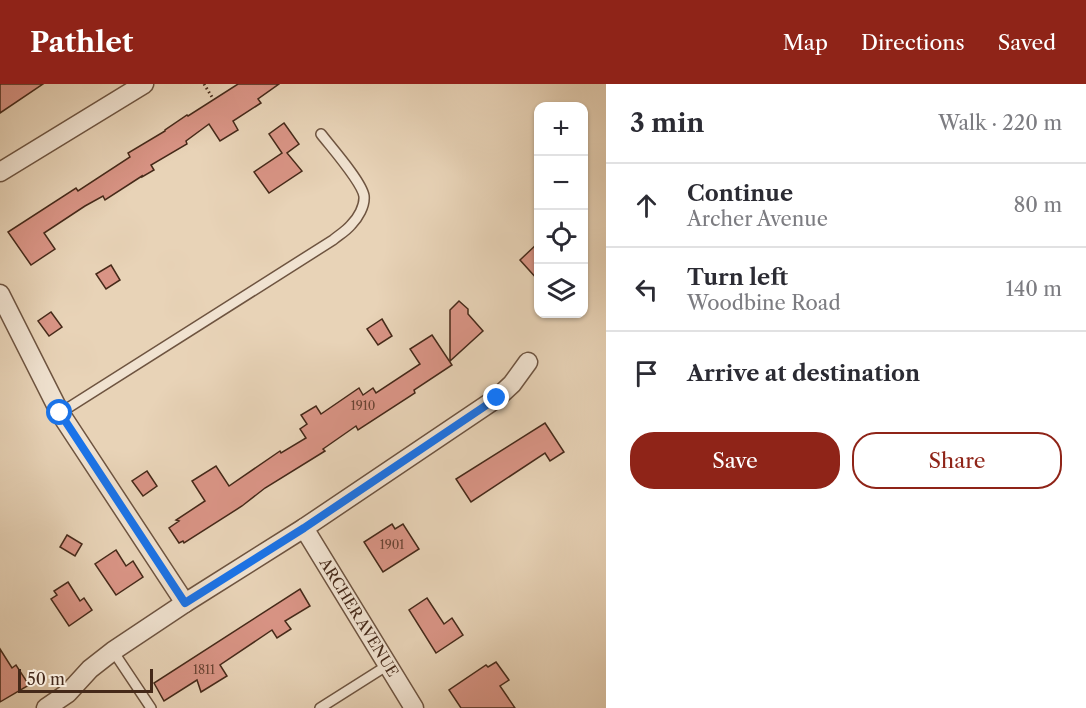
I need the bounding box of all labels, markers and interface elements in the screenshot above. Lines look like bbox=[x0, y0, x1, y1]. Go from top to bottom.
text: Pathlet bbox=[30, 25, 133, 59]
text: Map bbox=[783, 30, 828, 55]
text: Directions bbox=[861, 30, 965, 55]
text: Saved bbox=[998, 30, 1056, 55]
map controls bbox=[534, 102, 588, 318]
button: + bbox=[534, 102, 588, 156]
text: 3 min bbox=[630, 107, 704, 139]
text: Walk · 220 m bbox=[938, 111, 1062, 135]
button: − bbox=[534, 156, 588, 210]
text: Continue bbox=[687, 180, 793, 207]
icon: ahead bbox=[630, 189, 663, 222]
text: 80 m bbox=[1014, 193, 1062, 217]
text: Archer Avenue bbox=[687, 207, 828, 231]
button: locate bbox=[534, 210, 588, 264]
button: layers bbox=[534, 264, 588, 318]
text: Turn left bbox=[687, 264, 788, 291]
icon: left bbox=[630, 273, 663, 306]
text: 140 m bbox=[1005, 277, 1062, 301]
text: Woodbine Road bbox=[687, 291, 841, 315]
icon: arrive bbox=[630, 357, 663, 390]
text: Arrive at destination bbox=[687, 360, 920, 387]
route end bbox=[483, 384, 509, 410]
house number: 1910 bbox=[351, 398, 375, 413]
route start bbox=[46, 399, 72, 425]
button: Save bbox=[630, 432, 840, 489]
button: Share bbox=[852, 432, 1062, 489]
house number: 1901 bbox=[380, 537, 404, 552]
street label: ARCHER AVENUE bbox=[315, 554, 403, 680]
house number: 1811 bbox=[193, 662, 215, 677]
scale bar bbox=[18, 666, 153, 694]
text: 50 m bbox=[27, 669, 65, 689]

